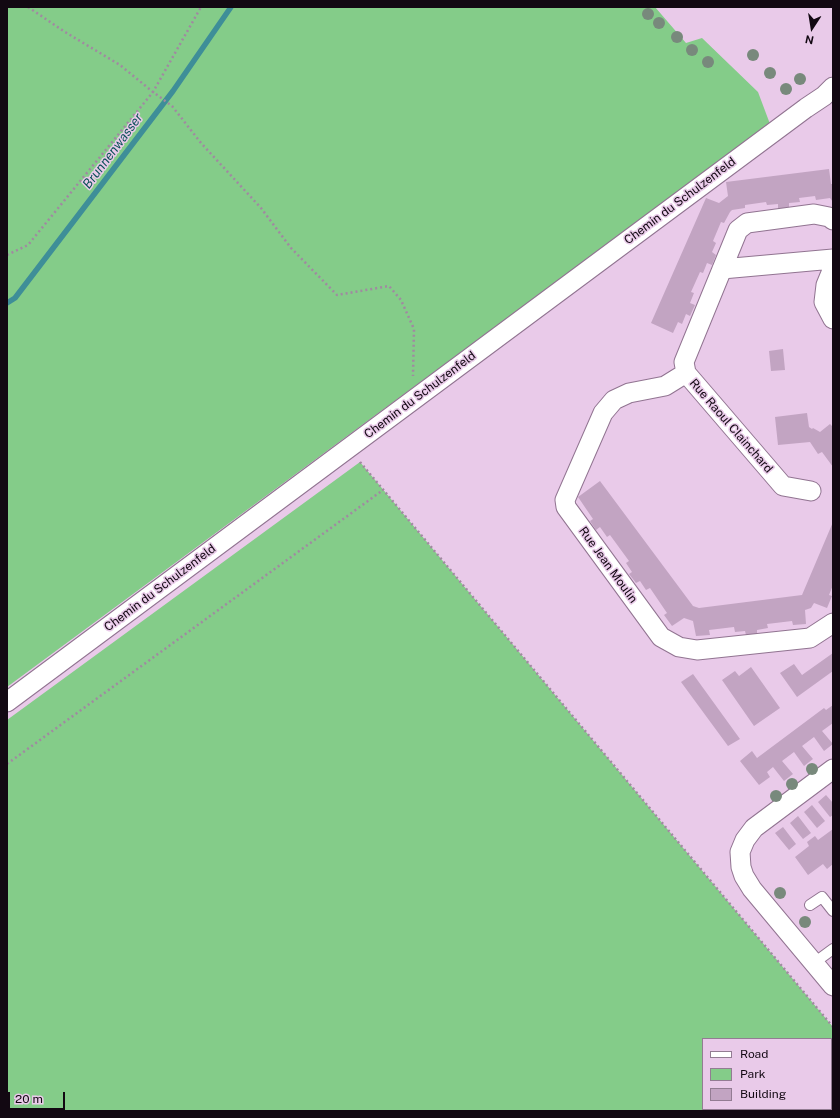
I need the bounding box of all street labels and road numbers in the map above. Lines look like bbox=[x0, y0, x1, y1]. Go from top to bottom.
street label: Chemin du Schulzenfeld bbox=[621, 154, 739, 248]
street label: Chemin du Schulzenfeld bbox=[361, 348, 479, 442]
street label: Rue Raoul Clainchard bbox=[686, 376, 776, 476]
street label: Rue Jean Moulin bbox=[576, 524, 640, 606]
street label: Chemin du Schulzenfeld bbox=[101, 541, 219, 635]

